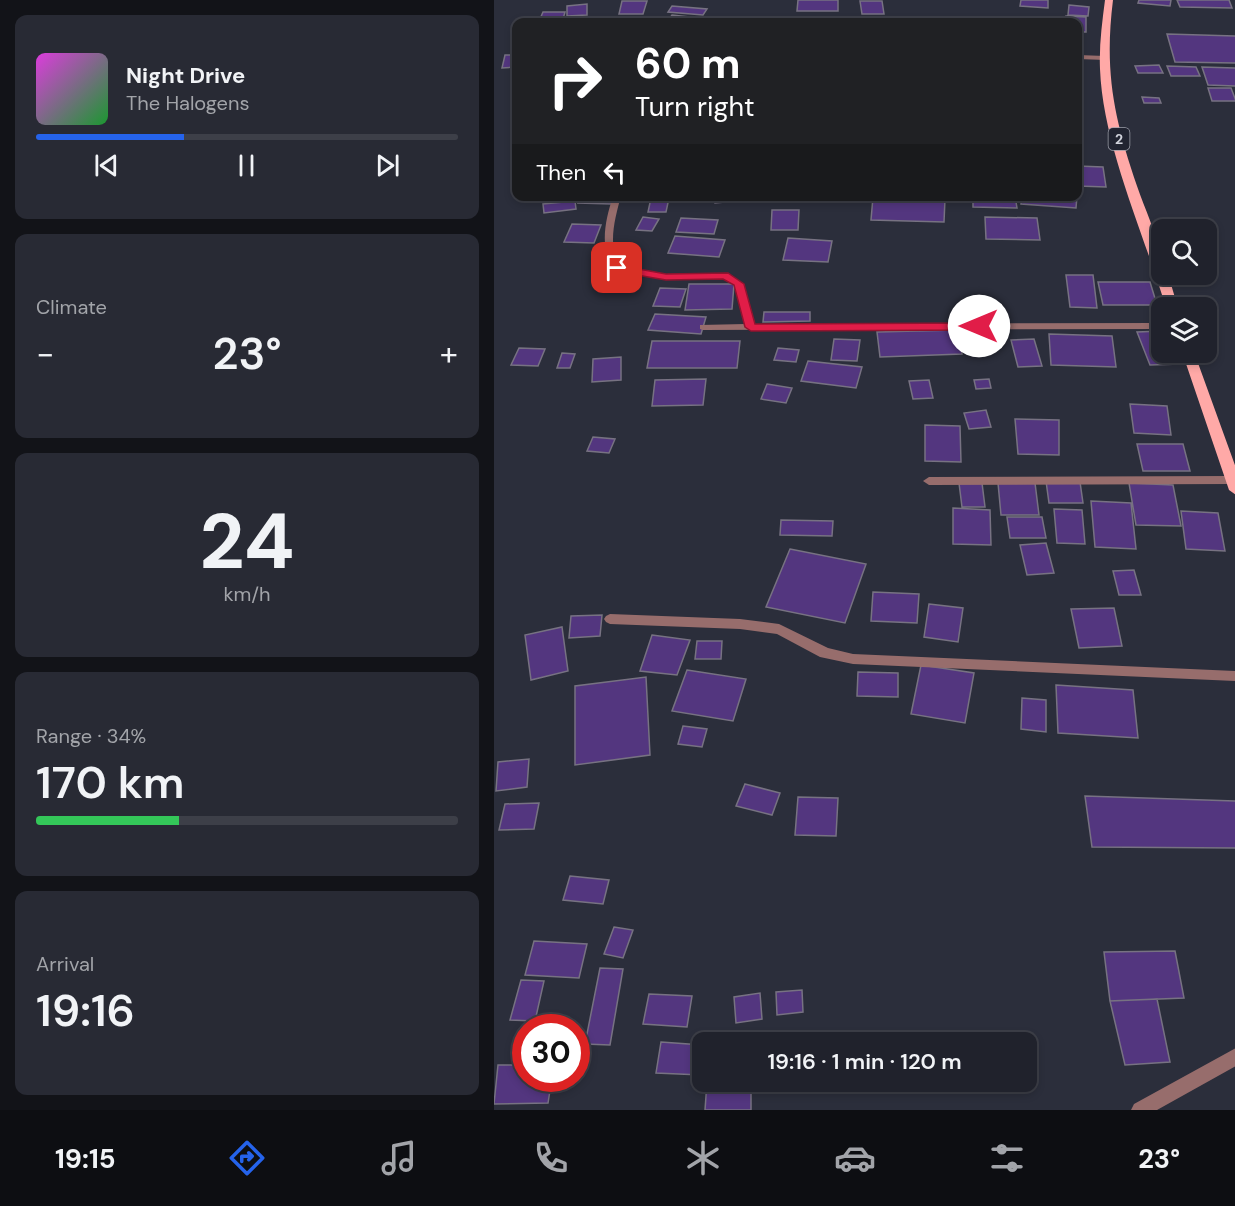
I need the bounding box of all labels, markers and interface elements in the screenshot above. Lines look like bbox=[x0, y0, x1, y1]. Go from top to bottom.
text: 60 m bbox=[635, 36, 741, 91]
icon: right bbox=[536, 42, 614, 120]
text: Night Drive bbox=[126, 61, 245, 90]
text: Turn right bbox=[635, 89, 755, 124]
text: The Halogens bbox=[126, 90, 249, 116]
road number: 2 bbox=[1108, 128, 1130, 150]
icon: previous bbox=[90, 149, 123, 182]
icon: pause bbox=[230, 149, 263, 182]
icon: next bbox=[371, 149, 404, 182]
icon: left bbox=[598, 156, 631, 189]
text: Then bbox=[536, 158, 586, 187]
map controls bbox=[1151, 219, 1217, 363]
button: search bbox=[1151, 219, 1217, 285]
pin bbox=[591, 242, 642, 293]
icon: arrive bbox=[600, 251, 633, 284]
text: Climate bbox=[36, 294, 107, 320]
position arrow bbox=[947, 294, 1011, 358]
button: layers bbox=[1151, 297, 1217, 363]
text: 23° bbox=[213, 324, 282, 383]
text: − bbox=[36, 332, 54, 375]
text: + bbox=[440, 332, 458, 375]
text: 24 bbox=[199, 491, 295, 592]
text: km/h bbox=[223, 581, 271, 607]
text: Range · 34% bbox=[36, 723, 146, 749]
text: 170 km bbox=[36, 753, 185, 812]
text: Arrival bbox=[36, 951, 94, 977]
text: 19:16 bbox=[36, 981, 135, 1040]
speed limit sign: 30 bbox=[512, 1014, 590, 1092]
text: 19:16 · 1 min · 120 m bbox=[767, 1047, 962, 1076]
icon: directions bbox=[226, 1137, 268, 1179]
icon: music bbox=[378, 1137, 420, 1179]
icon: phone bbox=[530, 1137, 572, 1179]
icon: climate bbox=[682, 1137, 724, 1179]
icon: car bbox=[834, 1137, 876, 1179]
icon: filters bbox=[986, 1137, 1028, 1179]
text: 19:15 bbox=[55, 1141, 116, 1176]
text: 23° bbox=[1138, 1141, 1180, 1176]

